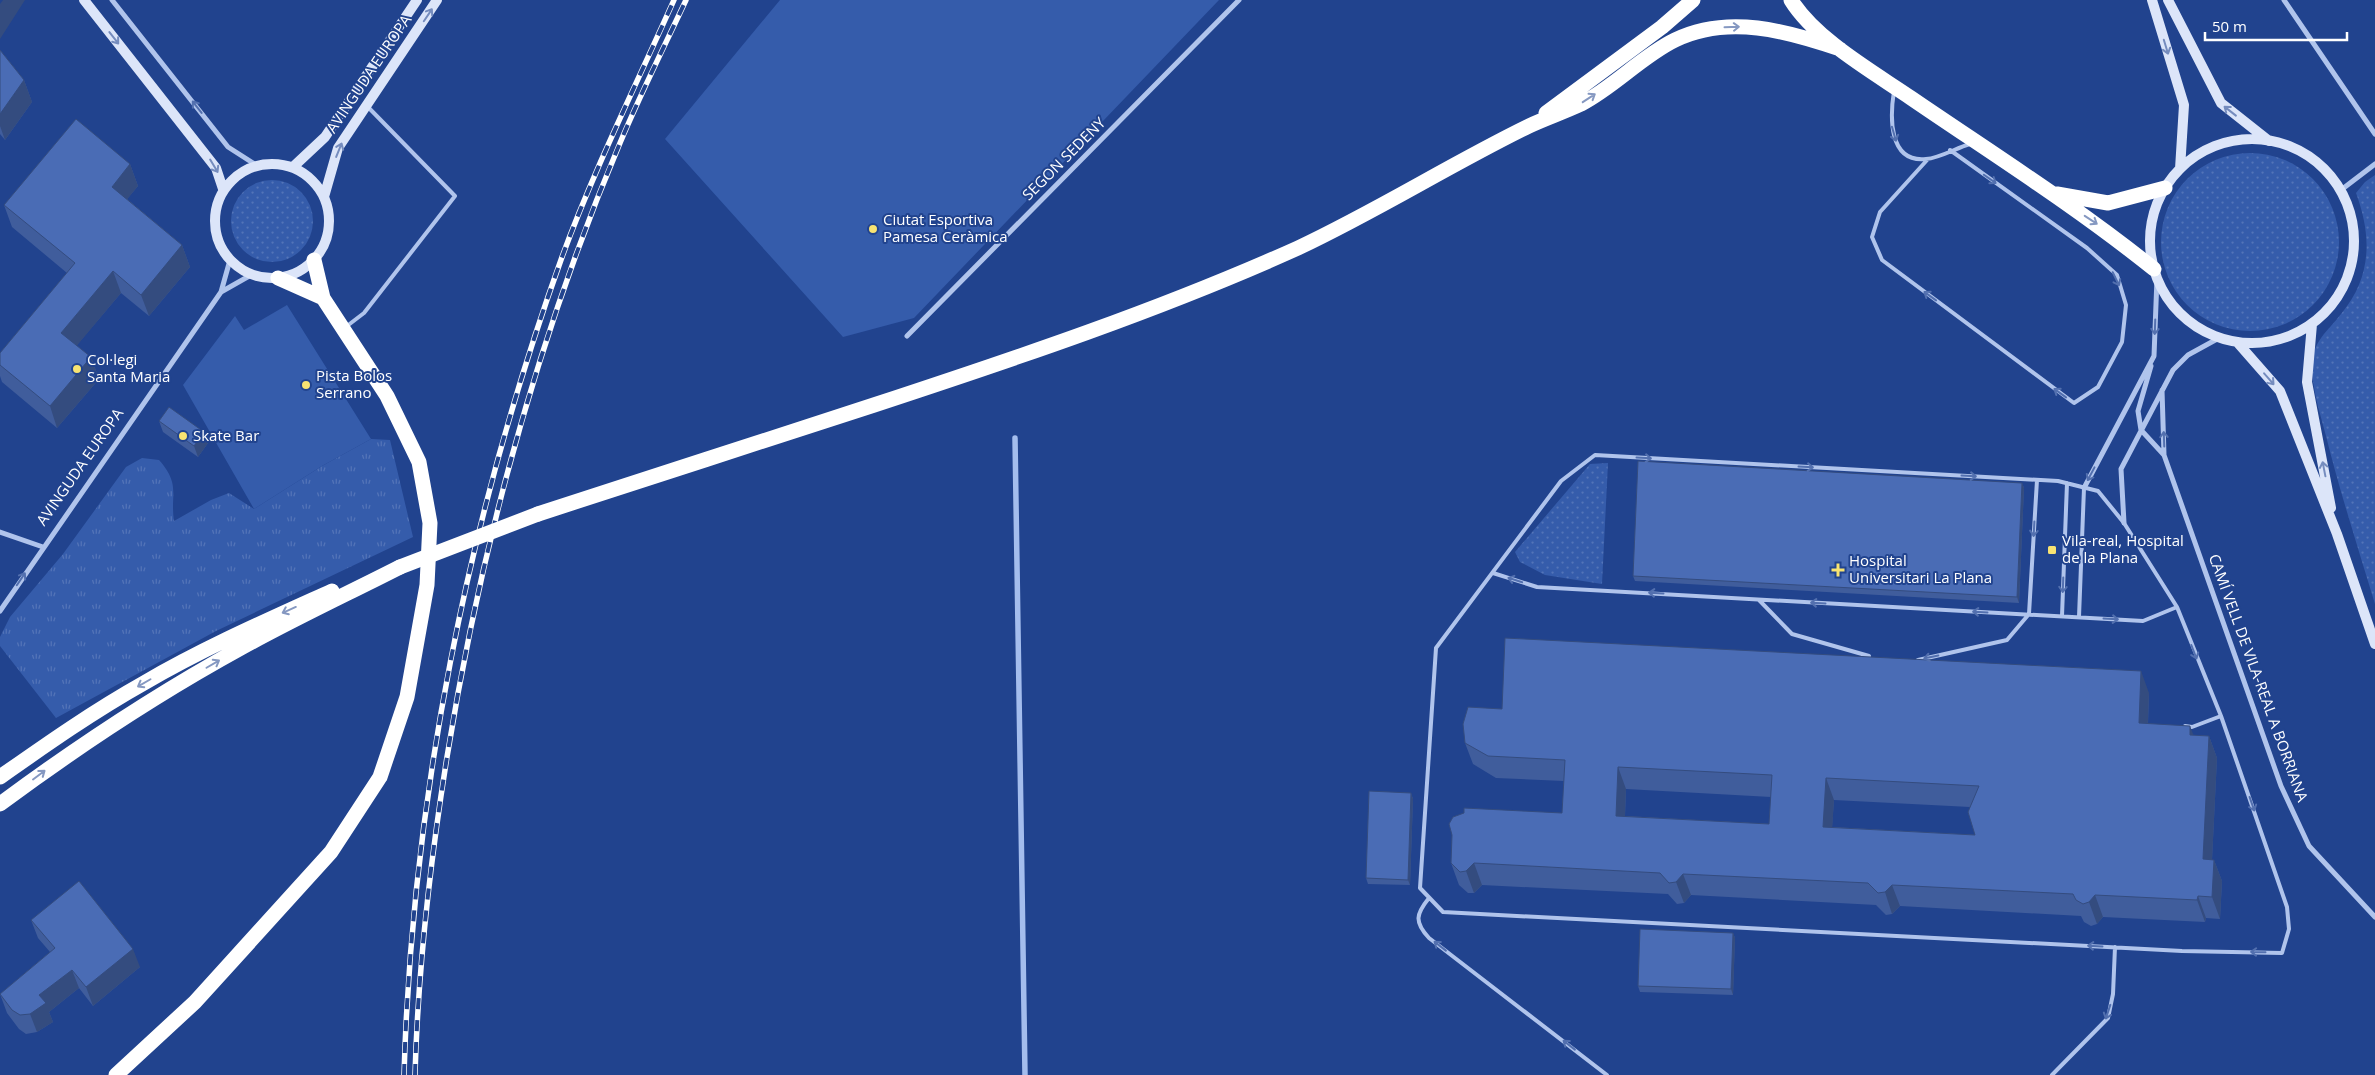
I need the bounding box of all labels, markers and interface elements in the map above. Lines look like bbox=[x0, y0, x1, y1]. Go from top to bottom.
one-way arrow bbox=[423, 8, 433, 22]
street label: AVINGUDA EUROPA bbox=[321, 10, 416, 137]
scale bar bbox=[2205, 10, 2348, 42]
text: 50 m bbox=[2212, 16, 2247, 36]
one-way arrow bbox=[1724, 23, 1740, 32]
one-way arrow bbox=[109, 31, 120, 44]
one-way arrow bbox=[2162, 38, 2172, 54]
one-way arrow bbox=[1582, 93, 1596, 103]
one-way arrow bbox=[191, 101, 202, 114]
one-way arrow bbox=[2224, 105, 2237, 116]
street label: SEGON SEDENY bbox=[1017, 112, 1110, 204]
one-way arrow bbox=[1890, 126, 1900, 142]
one-way arrow bbox=[334, 143, 344, 158]
one-way arrow bbox=[209, 159, 219, 173]
one-way arrow bbox=[1983, 174, 1997, 184]
place label: Ciutat Esportiva Pamesa Ceràmica bbox=[883, 209, 1008, 246]
one-way arrow bbox=[2083, 215, 2097, 225]
marker: Ciutat Esportiva Pamesa Ceràmica bbox=[867, 223, 879, 235]
one-way arrow bbox=[2112, 271, 2122, 286]
one-way arrow bbox=[1923, 291, 1937, 301]
one-way arrow bbox=[2150, 318, 2160, 334]
place label: Col·legi Santa Maria bbox=[87, 349, 170, 386]
marker: Col·legi Santa Maria bbox=[71, 363, 83, 375]
place label: Pista Bolos Serrano bbox=[316, 365, 392, 402]
one-way arrow bbox=[2263, 372, 2274, 385]
marker: Pista Bolos Serrano bbox=[300, 379, 312, 391]
one-way arrow bbox=[2053, 388, 2067, 398]
street label: AVINGUDA EUROPA bbox=[31, 403, 127, 529]
place label: Skate Bar bbox=[193, 425, 259, 445]
marker: Skate Bar bbox=[177, 430, 189, 442]
one-way arrow bbox=[2159, 432, 2168, 448]
one-way arrow bbox=[1636, 453, 1652, 462]
one-way arrow bbox=[2318, 461, 2328, 477]
one-way arrow bbox=[1798, 462, 1814, 471]
one-way arrow bbox=[2086, 466, 2096, 481]
one-way arrow bbox=[1960, 471, 1976, 480]
one-way arrow bbox=[2030, 520, 2039, 536]
place label: Vila-real, Hospital de la Plana bbox=[2062, 530, 2184, 567]
marker: Vila-real, Hospital de la Plana bbox=[2046, 544, 2058, 556]
place label: Hospital Universitari La Plana bbox=[1849, 550, 1992, 587]
street label: CAMÍ VELL DE VILA-REAL A BORRIANA bbox=[2205, 551, 2313, 805]
marker: Hospital Universitari La Plana bbox=[1831, 563, 1845, 577]
one-way arrow bbox=[16, 572, 26, 586]
one-way arrow bbox=[1507, 574, 1523, 584]
one-way arrow bbox=[2059, 576, 2068, 592]
one-way arrow bbox=[1648, 589, 1664, 598]
one-way arrow bbox=[1810, 598, 1826, 607]
one-way arrow bbox=[282, 606, 297, 616]
one-way arrow bbox=[1973, 607, 1989, 616]
one-way arrow bbox=[2103, 615, 2119, 624]
one-way arrow bbox=[2190, 644, 2200, 659]
one-way arrow bbox=[1923, 653, 1939, 662]
one-way arrow bbox=[205, 659, 219, 669]
one-way arrow bbox=[136, 678, 151, 688]
one-way arrow bbox=[32, 770, 46, 780]
one-way arrow bbox=[2248, 795, 2257, 811]
one-way arrow bbox=[1433, 941, 1447, 951]
one-way arrow bbox=[2088, 942, 2104, 951]
one-way arrow bbox=[2250, 947, 2266, 957]
one-way arrow bbox=[2103, 1004, 2112, 1020]
one-way arrow bbox=[1563, 1040, 1576, 1051]

